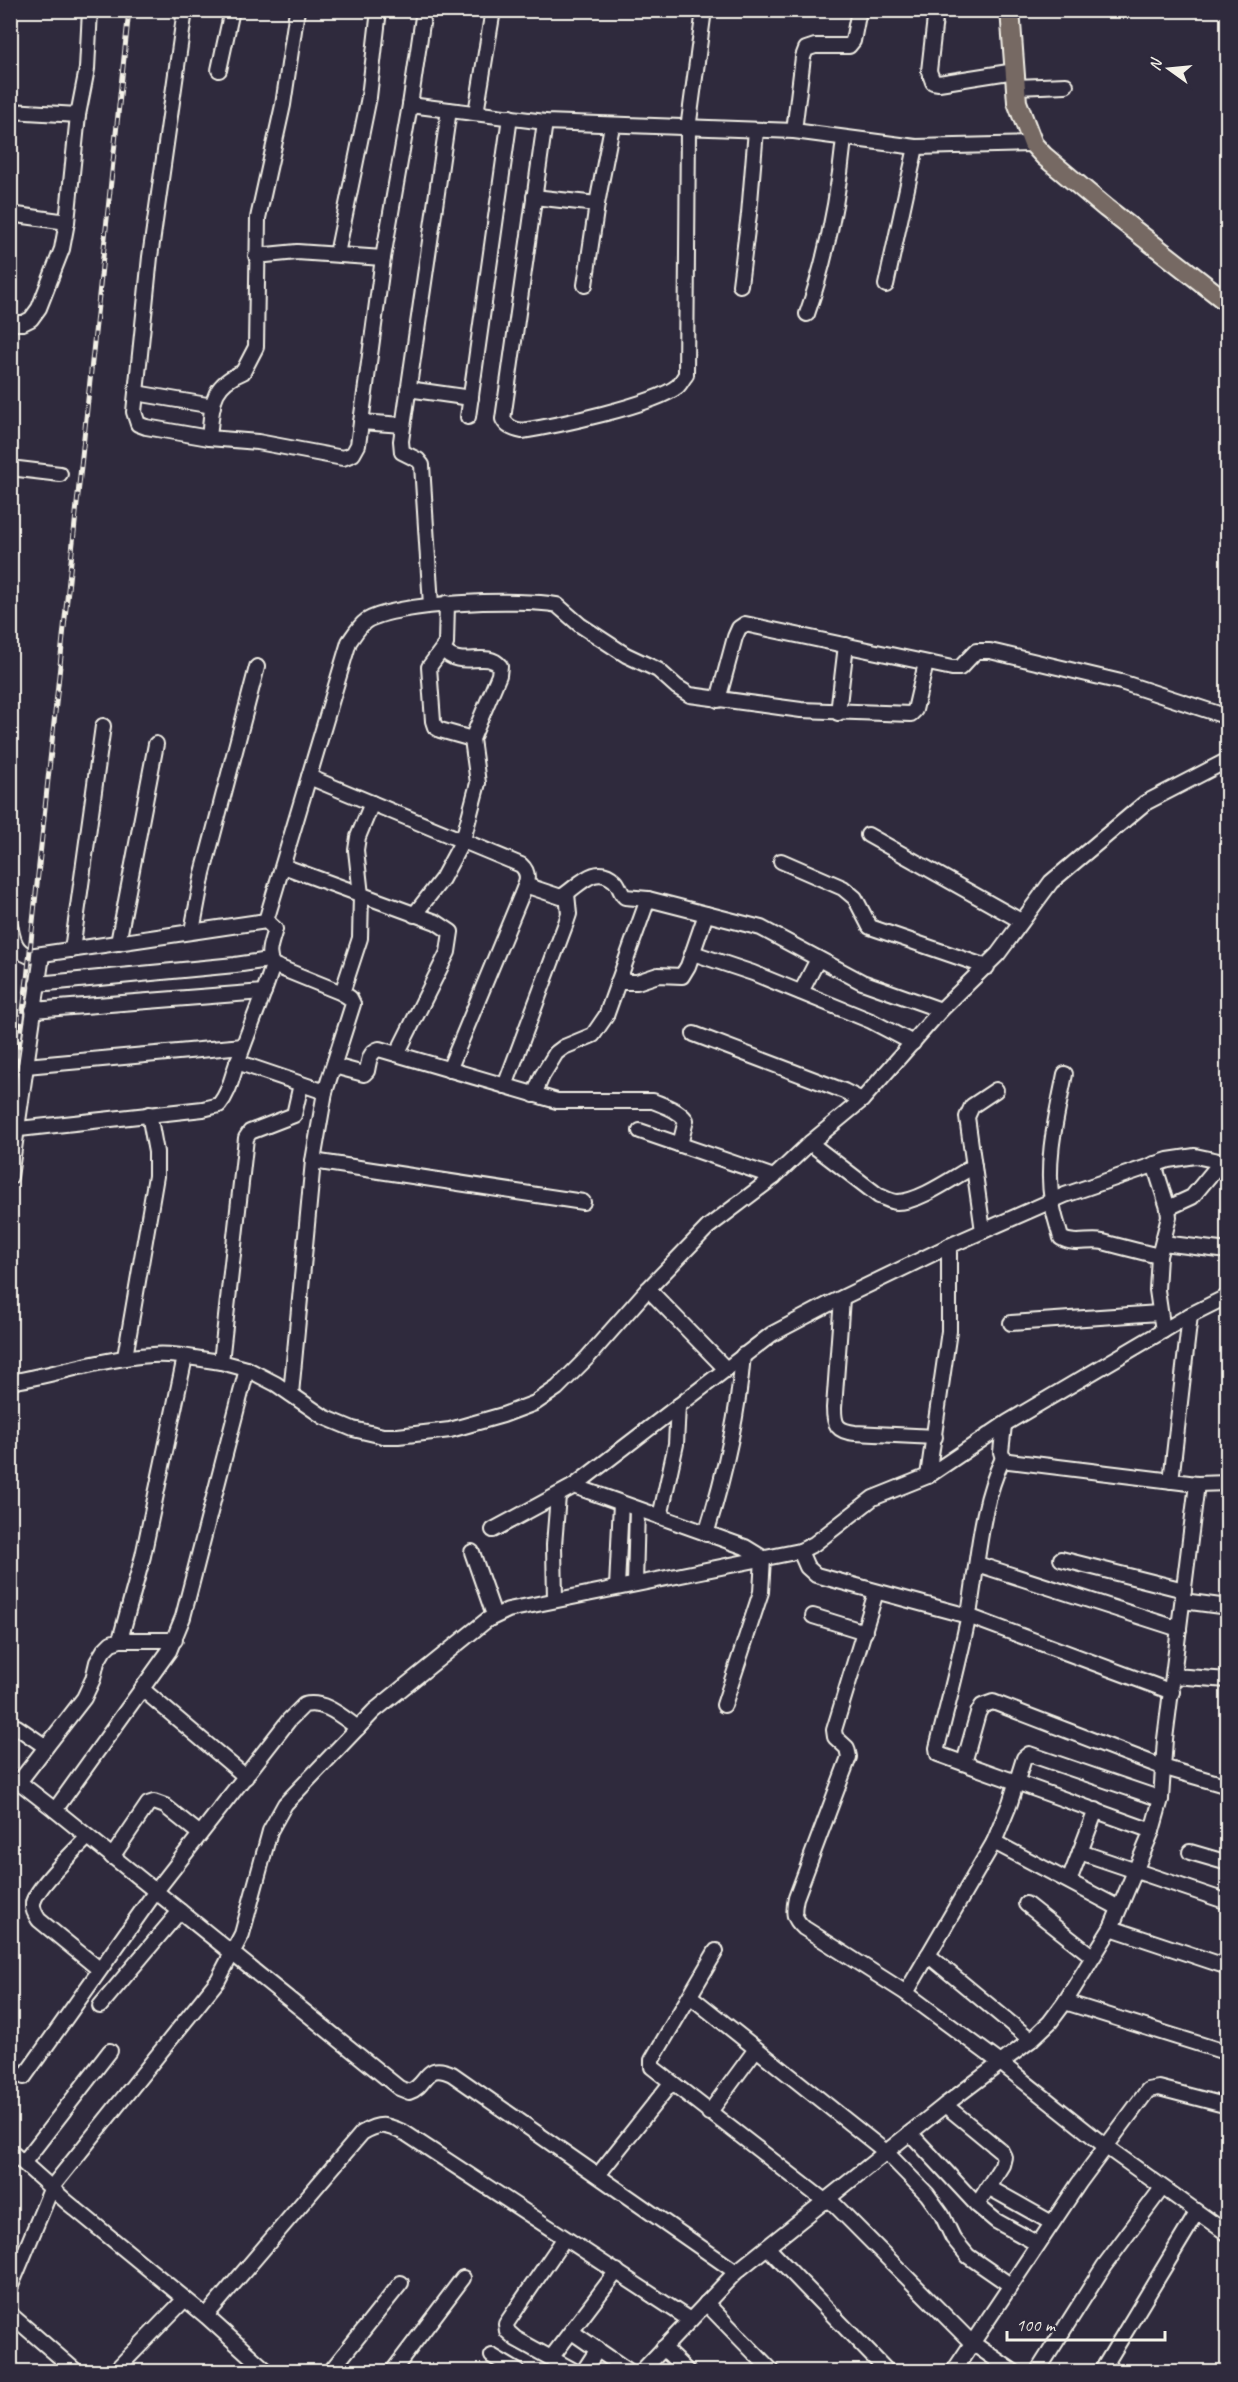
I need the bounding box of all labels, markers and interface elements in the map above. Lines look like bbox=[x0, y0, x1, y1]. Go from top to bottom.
north arrow bbox=[1139, 39, 1199, 99]
text: N bbox=[1145, 55, 1167, 73]
scale bar bbox=[1007, 2304, 1164, 2342]
text: 100 m bbox=[1016, 2314, 1057, 2336]

